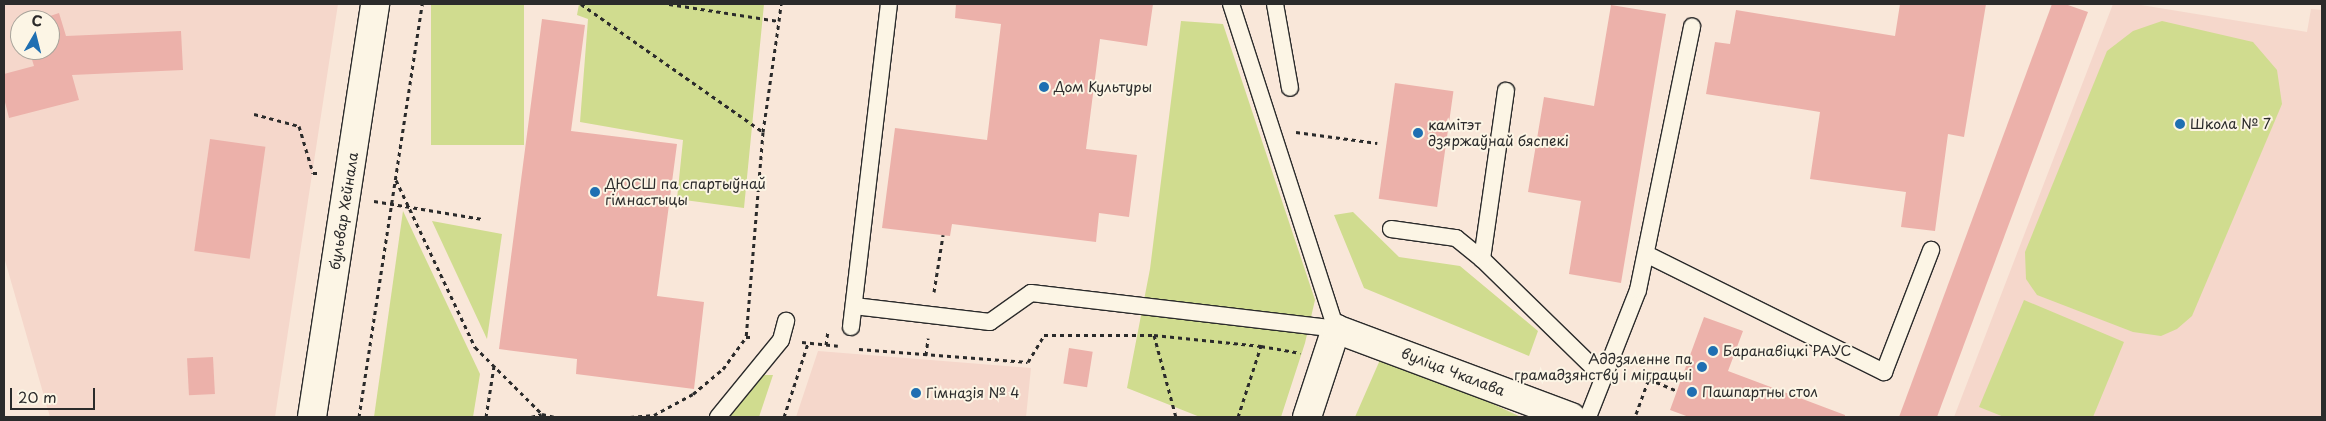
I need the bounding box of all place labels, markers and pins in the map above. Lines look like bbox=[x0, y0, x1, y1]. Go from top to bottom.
place label: Дом Культуры bbox=[1054, 79, 1153, 95]
marker: Дом Культуры bbox=[1038, 81, 1050, 93]
place label: Школа № 7 bbox=[2190, 116, 2271, 132]
place label: камітэт дзяржаўнай бяспекі bbox=[1428, 117, 1570, 150]
marker: Школа № 7 bbox=[2174, 118, 2186, 130]
marker: камітэт дзяржаўнай бяспекі bbox=[1412, 127, 1424, 139]
place label: ДЮСШ па спартыўнай гімнастыцы bbox=[605, 176, 767, 208]
marker: ДЮСШ па спартыўнай гімнастыцы bbox=[589, 186, 601, 198]
place label: Баранавіцкі РАУС bbox=[1723, 343, 1852, 359]
marker: Баранавіцкі РАУС bbox=[1707, 345, 1719, 357]
place label: Аддзяленне па грамадзянству і міграцыі bbox=[1513, 351, 1692, 384]
marker: Аддзяленне па грамадзянству і міграцыі bbox=[1696, 361, 1708, 373]
place label: Пашпартны стол bbox=[1702, 384, 1818, 400]
place label: Гімназія № 4 bbox=[926, 385, 1020, 401]
marker: Пашпартны стол bbox=[1686, 386, 1698, 398]
marker: Гімназія № 4 bbox=[910, 387, 922, 399]

